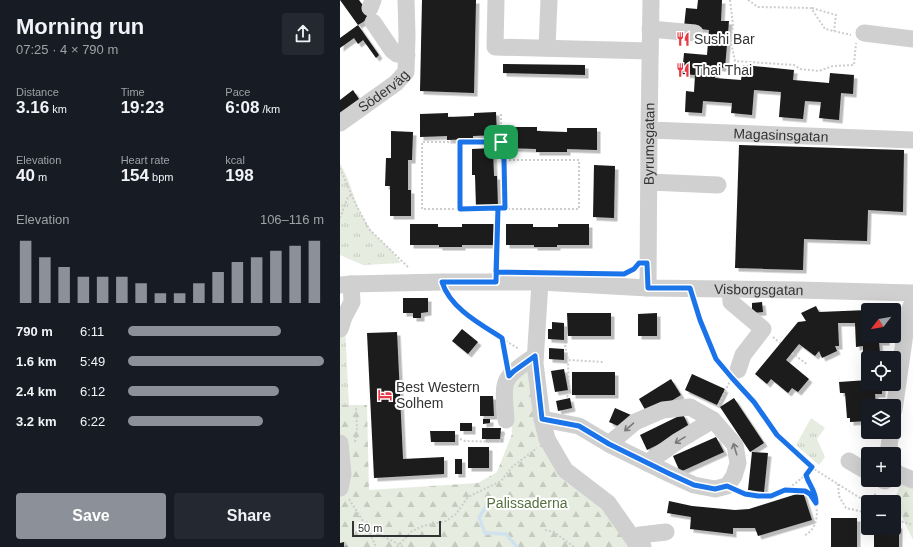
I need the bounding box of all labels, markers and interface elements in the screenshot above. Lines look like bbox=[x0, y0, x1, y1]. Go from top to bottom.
button: share bbox=[282, 13, 324, 55]
text: Morning run bbox=[16, 14, 144, 39]
restaurant icon: Sushi Bar bbox=[675, 31, 691, 47]
place label: Sushi Bar bbox=[694, 31, 755, 47]
text: 07:25 · 4 × 790 m bbox=[16, 42, 118, 57]
restaurant icon: Thai Thai bbox=[675, 62, 691, 78]
place label: Thai Thai bbox=[694, 62, 752, 78]
street label: Söderväg bbox=[355, 66, 412, 116]
text: Distance bbox=[16, 86, 59, 98]
text: Time bbox=[121, 86, 145, 98]
text: Pace bbox=[225, 86, 250, 98]
text: 3.16 bbox=[16, 98, 49, 117]
text: 19:23 bbox=[121, 98, 164, 117]
text: 6:08 bbox=[225, 98, 259, 117]
text: km bbox=[49, 103, 67, 115]
text: /km bbox=[259, 103, 280, 115]
street label: Byrumsgatan bbox=[641, 103, 657, 185]
pin bbox=[484, 125, 518, 159]
street label: Magasinsgatan bbox=[733, 125, 829, 145]
icon: arrive bbox=[490, 131, 512, 153]
text: Elevation bbox=[16, 154, 61, 166]
text: Heart rate bbox=[121, 154, 170, 166]
text: kcal bbox=[225, 154, 245, 166]
text: 40 bbox=[16, 166, 35, 185]
text: 154 bbox=[121, 166, 149, 185]
text: 198 bbox=[225, 166, 254, 185]
text: m bbox=[35, 171, 47, 183]
text: bpm bbox=[149, 171, 174, 183]
text: Elevation bbox=[16, 212, 69, 227]
text: 106–116 m bbox=[260, 212, 324, 227]
street label: Visborgsgatan bbox=[714, 281, 804, 298]
north arrow bbox=[861, 303, 901, 343]
map controls bbox=[861, 303, 901, 535]
text: 790 m bbox=[16, 324, 53, 339]
text: 6:11 bbox=[80, 324, 104, 339]
button: locate bbox=[861, 351, 901, 391]
text: 1.6 km bbox=[16, 354, 56, 369]
text: 5:49 bbox=[80, 354, 105, 369]
place label: Best Western Solhem bbox=[396, 379, 480, 411]
text: 2.4 km bbox=[16, 384, 56, 399]
text: 6:12 bbox=[80, 384, 105, 399]
hotel icon: Best Western Solhem bbox=[377, 387, 393, 403]
button: layers bbox=[861, 399, 901, 439]
text: 3.2 km bbox=[16, 414, 56, 429]
text: 6:22 bbox=[80, 414, 105, 429]
one-way arrow bbox=[623, 423, 634, 432]
one-way arrow bbox=[675, 436, 686, 444]
one-way arrow bbox=[731, 443, 738, 456]
button: + bbox=[861, 447, 901, 487]
button: Save bbox=[16, 493, 166, 539]
button: Share bbox=[174, 493, 324, 539]
park label: Palissaderna bbox=[487, 495, 568, 511]
button: − bbox=[861, 495, 901, 535]
scale bar bbox=[352, 519, 441, 538]
text: 50 m bbox=[358, 522, 382, 534]

